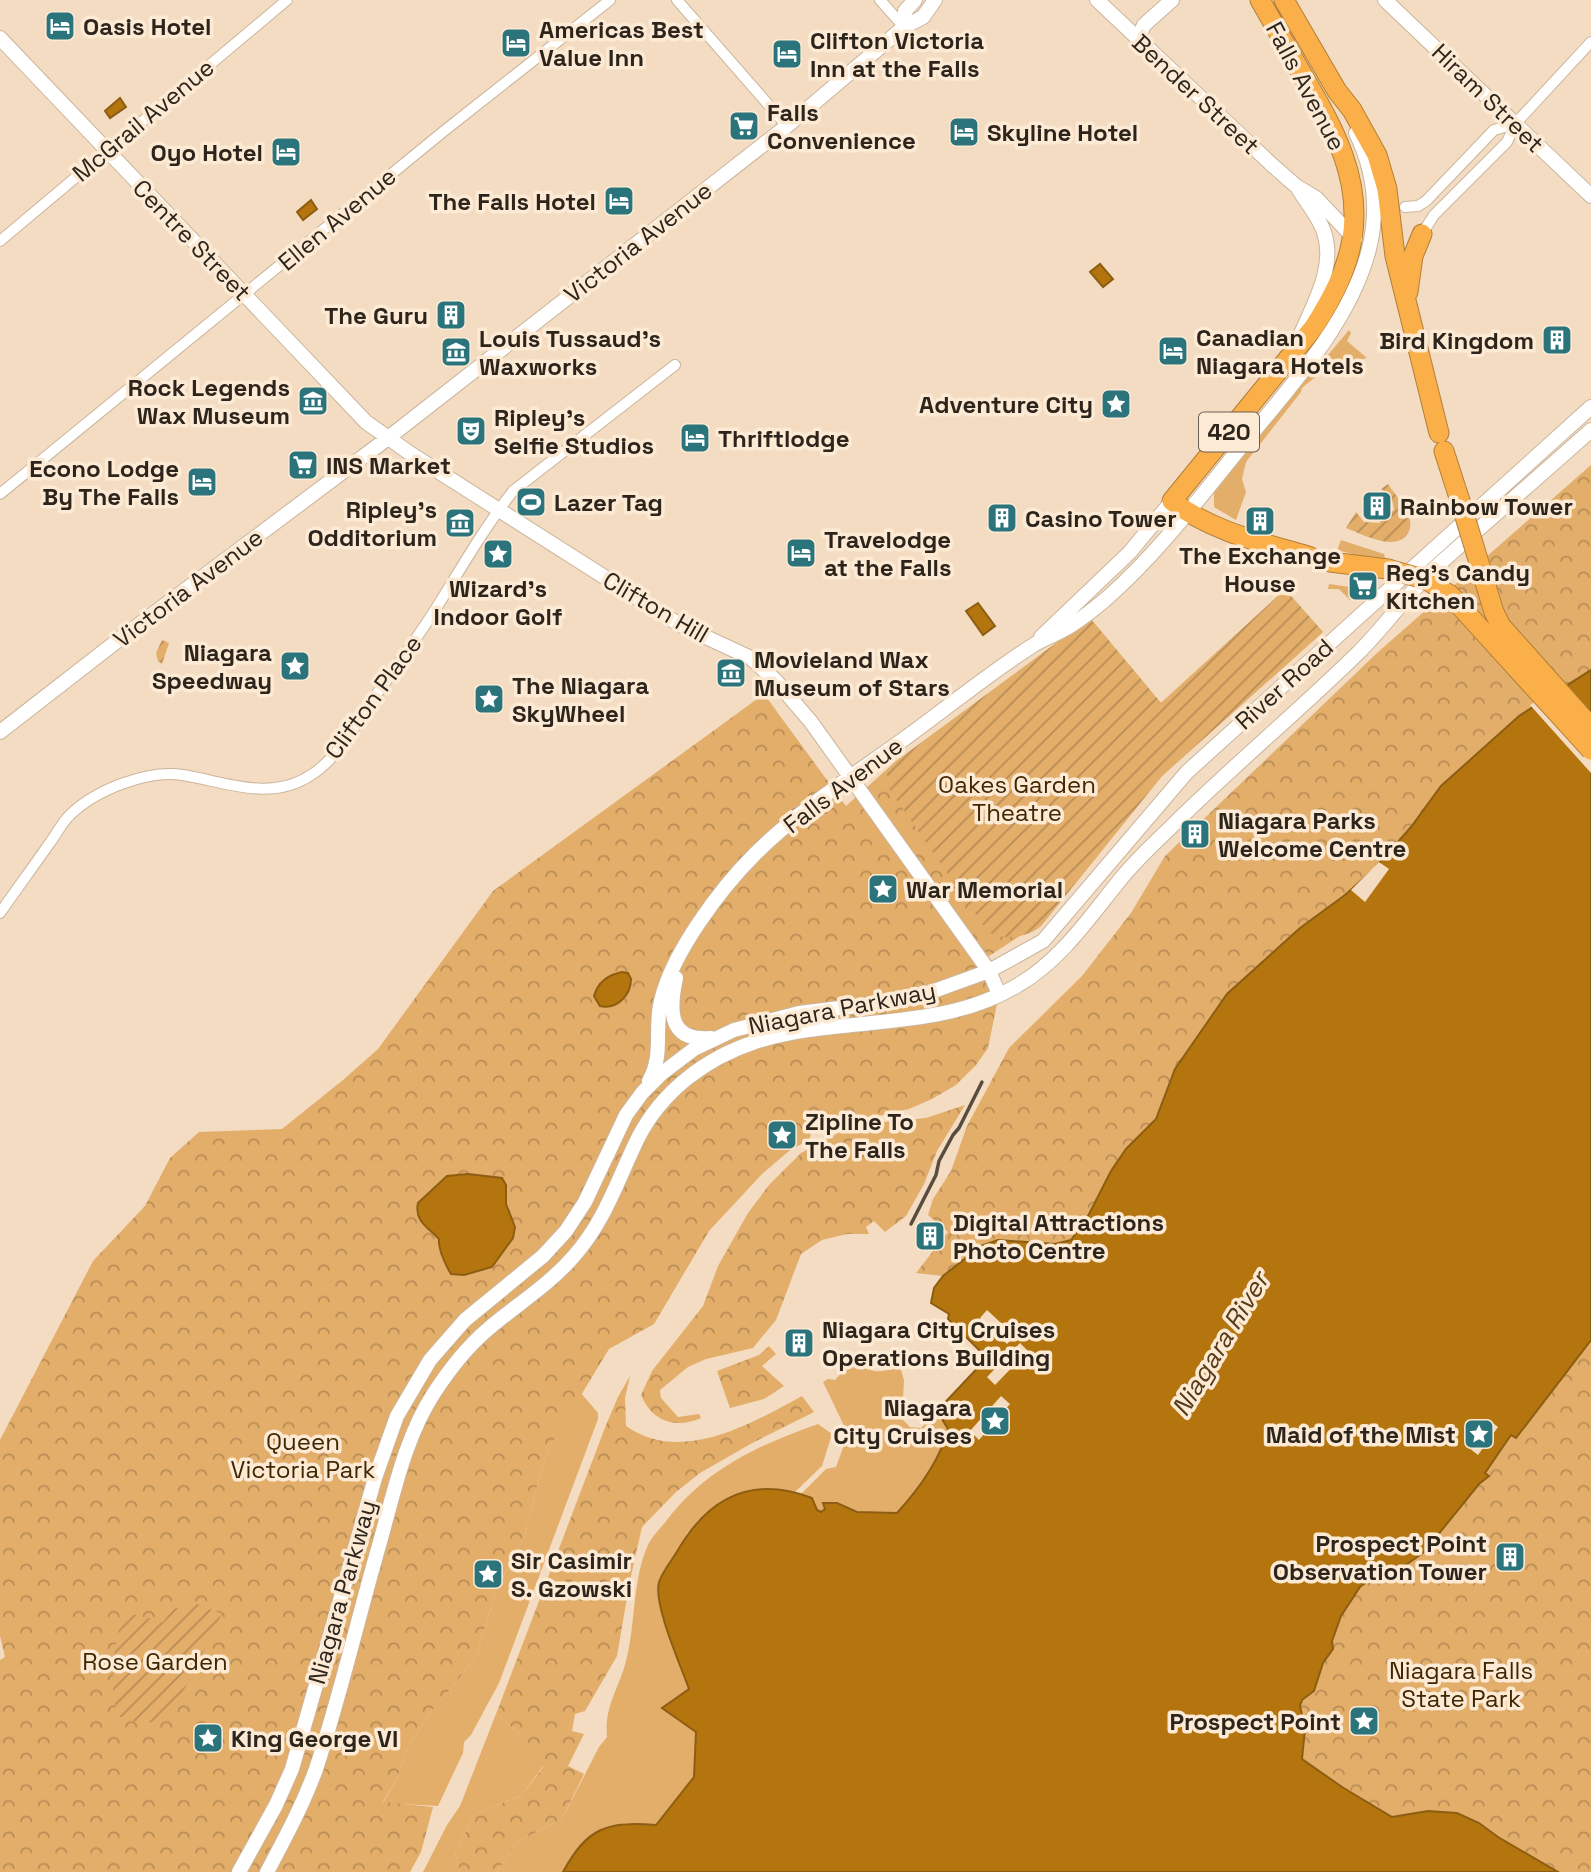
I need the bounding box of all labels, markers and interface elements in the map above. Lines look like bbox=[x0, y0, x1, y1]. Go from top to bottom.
hotel icon: Oasis Hotel bbox=[43, 9, 77, 43]
place label: Oasis Hotel bbox=[83, 11, 211, 42]
place label: Americas Best Value Inn bbox=[539, 14, 704, 73]
street label: Falls Avenue bbox=[1259, 16, 1353, 156]
place label: Clifton Victoria Inn at the Falls bbox=[810, 25, 984, 84]
hotel icon: Americas Best Value Inn bbox=[499, 26, 533, 60]
street label: Bender Street bbox=[1126, 27, 1266, 161]
hotel icon: Clifton Victoria Inn at the Falls bbox=[770, 37, 804, 71]
street label: Hiram Street bbox=[1425, 37, 1551, 159]
street label: McGrail Avenue bbox=[66, 52, 220, 188]
place label: Falls Convenience bbox=[767, 97, 916, 156]
supermarket icon: Falls Convenience bbox=[727, 109, 761, 143]
hotel icon: Skyline Hotel bbox=[947, 115, 981, 149]
place label: Skyline Hotel bbox=[987, 117, 1138, 148]
hotel icon: Oyo Hotel bbox=[269, 135, 303, 169]
place label: Oyo Hotel bbox=[150, 137, 263, 168]
street label: Ellen Avenue bbox=[272, 161, 402, 277]
street label: Centre Street bbox=[126, 173, 258, 307]
street label: Victoria Avenue bbox=[558, 175, 718, 309]
hotel icon: The Falls Hotel bbox=[602, 184, 636, 218]
place label: The Falls Hotel bbox=[428, 186, 596, 217]
building icon: The Guru bbox=[434, 298, 468, 332]
place label: The Guru bbox=[324, 300, 428, 331]
place label: Canadian Niagara Hotels bbox=[1196, 322, 1364, 381]
place label: Louis Tussaud's Waxworks bbox=[479, 323, 661, 382]
building icon: Bird Kingdom bbox=[1540, 323, 1574, 357]
place label: Bird Kingdom bbox=[1379, 325, 1534, 356]
hotel icon: Canadian Niagara Hotels bbox=[1156, 334, 1190, 368]
museum icon: Louis Tussaud's Waxworks bbox=[439, 335, 473, 369]
place label: Rock Legends Wax Museum bbox=[128, 372, 290, 431]
museum icon: Rock Legends Wax Museum bbox=[296, 384, 330, 418]
place icon: Adventure City bbox=[1099, 387, 1133, 421]
place label: Adventure City bbox=[919, 389, 1093, 420]
place label: Ripley's Selfie Studios bbox=[494, 402, 654, 461]
road number: 420 bbox=[1199, 412, 1259, 452]
theatre icon: Ripley's Selfie Studios bbox=[454, 414, 488, 448]
hotel icon: Thriftlodge bbox=[678, 421, 712, 455]
place label: Thriftlodge bbox=[718, 423, 850, 454]
supermarket icon: INS Market bbox=[286, 448, 320, 482]
place label: INS Market bbox=[326, 450, 451, 481]
place label: Econo Lodge By The Falls bbox=[29, 453, 179, 512]
hotel icon: Econo Lodge By The Falls bbox=[185, 465, 219, 499]
sports icon: Lazer Tag bbox=[514, 485, 548, 519]
place label: Lazer Tag bbox=[554, 487, 663, 518]
building icon: Rainbow Tower bbox=[1360, 489, 1394, 523]
place label: Rainbow Tower bbox=[1400, 491, 1573, 522]
place label: Ripley's Odditorium bbox=[307, 494, 437, 553]
building icon: Casino Tower bbox=[985, 501, 1019, 535]
place label: Casino Tower bbox=[1025, 503, 1177, 534]
building icon: The Exchange House bbox=[1243, 504, 1277, 538]
museum icon: Ripley's Odditorium bbox=[443, 506, 477, 540]
street label: Victoria Avenue bbox=[107, 522, 269, 654]
place label: Travelodge at the Falls bbox=[824, 524, 952, 583]
hotel icon: Travelodge at the Falls bbox=[784, 536, 818, 570]
place icon: Wizard's Indoor Golf bbox=[481, 537, 515, 571]
place label: The Exchange House bbox=[1179, 540, 1341, 599]
place label: Reg’s Candy Kitchen bbox=[1386, 557, 1530, 616]
street label: Clifton Hill bbox=[598, 564, 714, 650]
supermarket icon: Reg’s Candy Kitchen bbox=[1346, 569, 1380, 603]
place label: Wizard's Indoor Golf bbox=[434, 573, 562, 632]
street label: Clifton Place bbox=[318, 629, 428, 765]
street label: River Road bbox=[1228, 632, 1340, 736]
place label: Niagara Speedway bbox=[152, 637, 272, 696]
place label: Movieland Wax Museum of Stars bbox=[754, 644, 950, 703]
place icon: Niagara Speedway bbox=[278, 649, 312, 683]
museum icon: Movieland Wax Museum of Stars bbox=[714, 656, 748, 690]
place label: The Niagara SkyWheel bbox=[512, 670, 649, 729]
place icon: The Niagara SkyWheel bbox=[472, 682, 506, 716]
street label: Falls Avenue bbox=[777, 730, 909, 840]
park label: Oakes Garden Theatre bbox=[938, 769, 1096, 828]
place label: Niagara Parks Welcome Centre bbox=[1218, 805, 1406, 864]
building icon: Niagara Parks Welcome Centre bbox=[1178, 817, 1212, 851]
place icon: War Memorial bbox=[866, 872, 900, 906]
place label: War Memorial bbox=[906, 874, 1063, 905]
street label: Niagara Parkway bbox=[746, 975, 938, 1041]
place label: Zipline To The Falls bbox=[805, 1106, 914, 1165]
place icon: Zipline To The Falls bbox=[765, 1118, 799, 1152]
place label: Digital Attractions Photo Centre bbox=[953, 1207, 1164, 1266]
building icon: Digital Attractions Photo Centre bbox=[913, 1219, 947, 1253]
water label: Niagara River bbox=[1164, 1263, 1278, 1422]
place label: Niagara City Cruises Operations Building bbox=[822, 1314, 1055, 1373]
building icon: Niagara City Cruises Operations Building bbox=[782, 1326, 816, 1360]
place label: Niagara City Cruises bbox=[833, 1392, 972, 1451]
place icon: Niagara City Cruises bbox=[978, 1404, 1012, 1438]
place icon: Maid of the Mist bbox=[1462, 1417, 1496, 1451]
place label: Maid of the Mist bbox=[1266, 1419, 1456, 1450]
park label: Queen Victoria Park bbox=[231, 1426, 376, 1485]
street label: Niagara Parkway bbox=[301, 1496, 383, 1688]
place label: Prospect Point Observation Tower bbox=[1273, 1528, 1487, 1587]
building icon: Prospect Point Observation Tower bbox=[1493, 1540, 1527, 1574]
place label: Sir Casimir S. Gzowski bbox=[511, 1545, 632, 1604]
place icon: Sir Casimir S. Gzowski bbox=[471, 1557, 505, 1591]
park label: Rose Garden bbox=[82, 1646, 228, 1677]
park label: Niagara Falls State Park bbox=[1389, 1655, 1533, 1714]
place icon: Prospect Point bbox=[1347, 1704, 1381, 1738]
place label: Prospect Point bbox=[1170, 1706, 1341, 1737]
place icon: King George VI bbox=[191, 1721, 225, 1755]
place label: King George VI bbox=[231, 1723, 398, 1754]

